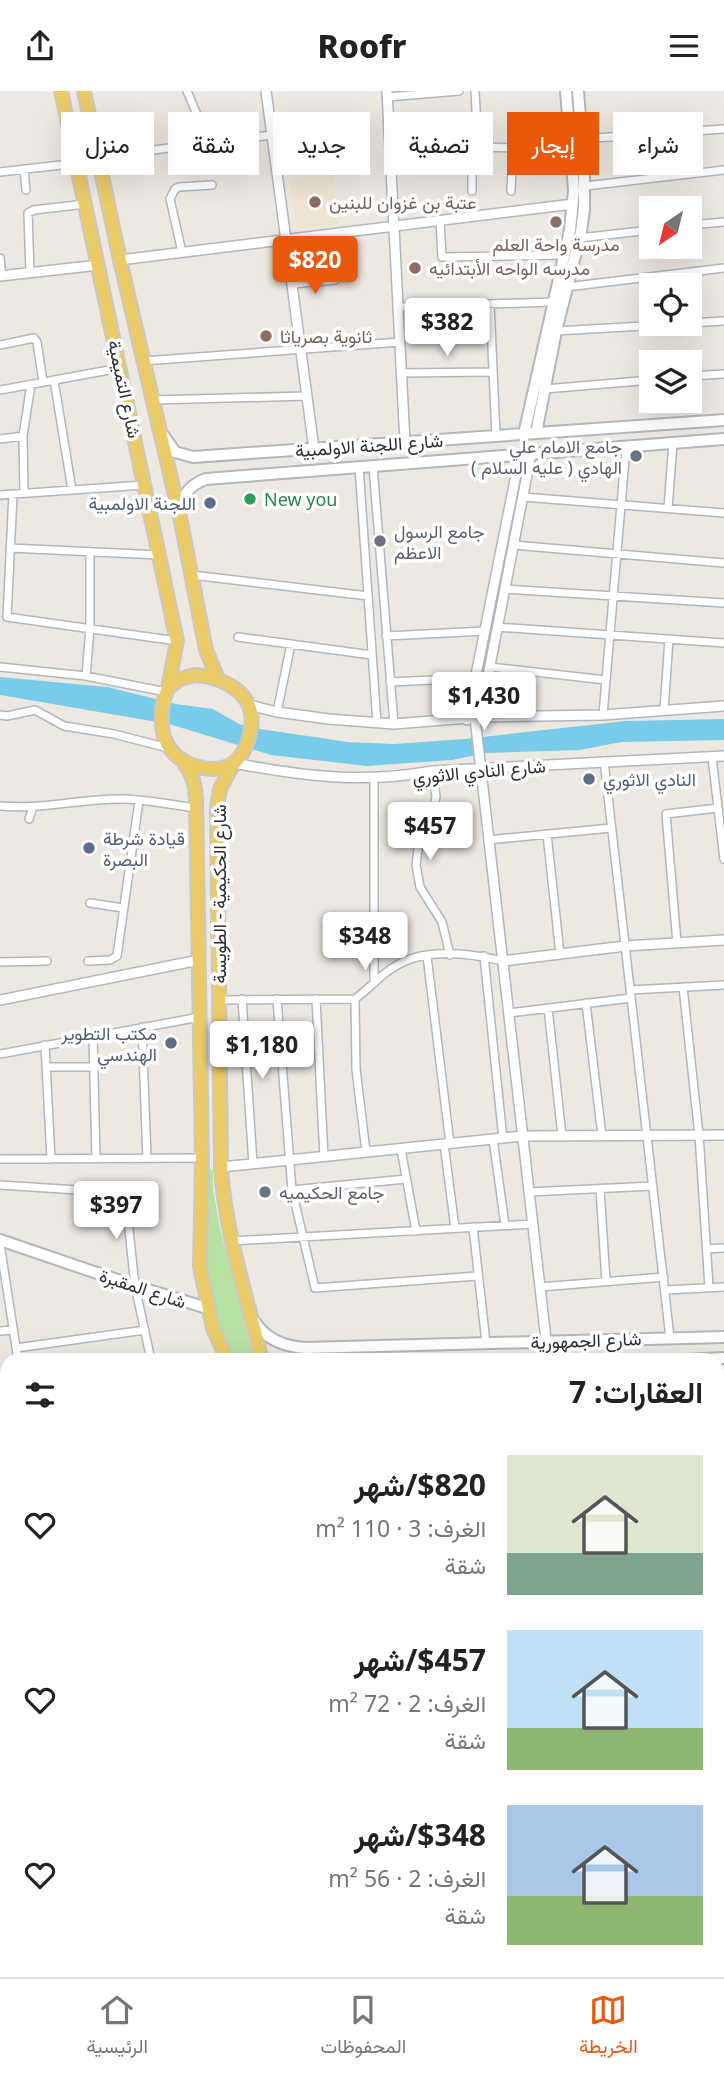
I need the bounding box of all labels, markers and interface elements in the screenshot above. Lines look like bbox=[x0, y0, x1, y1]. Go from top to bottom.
text: Roofr bbox=[318, 24, 407, 67]
icon: share bbox=[21, 27, 59, 65]
icon: menu bbox=[665, 27, 703, 65]
chip: منزل bbox=[61, 112, 154, 175]
chip: شقة bbox=[168, 112, 259, 175]
chip: جديد bbox=[273, 112, 370, 175]
chip: تصفية bbox=[384, 112, 493, 175]
chip: إيجار bbox=[507, 112, 599, 175]
chip: شراء bbox=[613, 112, 703, 175]
place label: عتبة بن غزوان للبنين bbox=[329, 190, 477, 214]
marker: عتبة بن غزوان للبنين bbox=[307, 194, 323, 210]
north arrow bbox=[639, 196, 702, 259]
map controls bbox=[639, 196, 702, 413]
marker: مدرسة واحة العلم bbox=[548, 214, 564, 230]
place label: مدرسة واحة العلم bbox=[492, 232, 620, 257]
pin: $820 bbox=[274, 237, 356, 296]
text: $820 bbox=[289, 243, 341, 275]
place label: مدرسه الواحه الأبتدائيه bbox=[429, 256, 590, 280]
marker: مدرسه الواحه الأبتدائيه bbox=[407, 260, 423, 276]
button: locate bbox=[639, 273, 702, 336]
pin: $382 bbox=[406, 299, 488, 358]
text: $382 bbox=[421, 305, 473, 337]
place label: ثانوية بصرياثا bbox=[280, 324, 372, 348]
marker: ثانوية بصرياثا bbox=[258, 328, 274, 344]
street label: شارع التميمية bbox=[102, 338, 147, 440]
button: layers bbox=[639, 350, 702, 413]
street label: شارع اللجنة الاولمبية bbox=[294, 428, 444, 463]
place label: جامع الامام علي الهادي ( عليه السلام ) bbox=[471, 434, 622, 483]
marker: جامع الامام علي الهادي ( عليه السلام ) bbox=[628, 448, 644, 464]
place label: New you bbox=[264, 487, 338, 511]
place label: اللجنة الاولمبية bbox=[89, 491, 196, 515]
marker: New you bbox=[242, 491, 258, 507]
marker: اللجنة الاولمبية bbox=[202, 495, 218, 511]
place label: جامع الرسول الاعظم bbox=[394, 519, 484, 565]
marker: جامع الرسول الاعظم bbox=[372, 533, 388, 549]
pin: $1,430 bbox=[427, 673, 541, 732]
text: $1,430 bbox=[448, 679, 520, 711]
street label: شارع النادي الاثوري bbox=[411, 753, 547, 793]
place label: النادي الاثوري bbox=[603, 767, 696, 795]
marker: النادي الاثوري bbox=[581, 771, 597, 787]
pin: $457 bbox=[389, 803, 471, 862]
street label: شارع الحكيمية - الطويسة bbox=[207, 804, 232, 984]
text: $457 bbox=[404, 809, 456, 841]
place label: قيادة شرطة البصرة bbox=[103, 826, 185, 871]
marker: قيادة شرطة البصرة bbox=[81, 840, 97, 856]
pin: $348 bbox=[324, 913, 406, 972]
text: $348 bbox=[339, 919, 391, 951]
place label: مكتب التطوير الهندسي bbox=[60, 1021, 157, 1070]
pin: $1,180 bbox=[205, 1021, 319, 1081]
text: $1,180 bbox=[226, 1028, 298, 1060]
marker: مكتب التطوير الهندسي bbox=[163, 1035, 179, 1051]
place label: جامع الحكيميه bbox=[279, 1180, 384, 1205]
pin: $397 bbox=[75, 1181, 157, 1241]
marker: جامع الحكيميه bbox=[257, 1184, 273, 1200]
text: $397 bbox=[90, 1188, 142, 1220]
street label: شارع المقبرة bbox=[96, 1263, 189, 1314]
street label: شارع الجمهورية bbox=[530, 1326, 642, 1355]
text: العقارات: 7 bbox=[569, 1371, 703, 1412]
icon: filters bbox=[21, 1376, 59, 1414]
text: $820/شهر bbox=[354, 1464, 486, 1505]
icon: home bbox=[563, 1483, 647, 1567]
icon: heart bbox=[21, 1506, 59, 1544]
text: الغرف: 3 · 110 m² bbox=[315, 1512, 486, 1544]
text: شقة bbox=[444, 1549, 486, 1581]
text: $457/شهر bbox=[354, 1639, 486, 1680]
icon: home bbox=[563, 1658, 647, 1742]
icon: heart bbox=[21, 1681, 59, 1719]
text: الغرف: 2 · 72 m² bbox=[328, 1687, 486, 1719]
text: شقة bbox=[444, 1724, 486, 1756]
text: $348/شهر bbox=[354, 1814, 486, 1855]
icon: home bbox=[563, 1833, 647, 1917]
icon: heart bbox=[21, 1856, 59, 1894]
text: الغرف: 2 · 56 m² bbox=[328, 1862, 486, 1894]
text: شقة bbox=[444, 1899, 486, 1931]
tab: الرئيسية bbox=[86, 1991, 148, 2063]
tab: المحفوظات bbox=[321, 1991, 406, 2063]
tab: الخريطة bbox=[579, 1991, 638, 2063]

